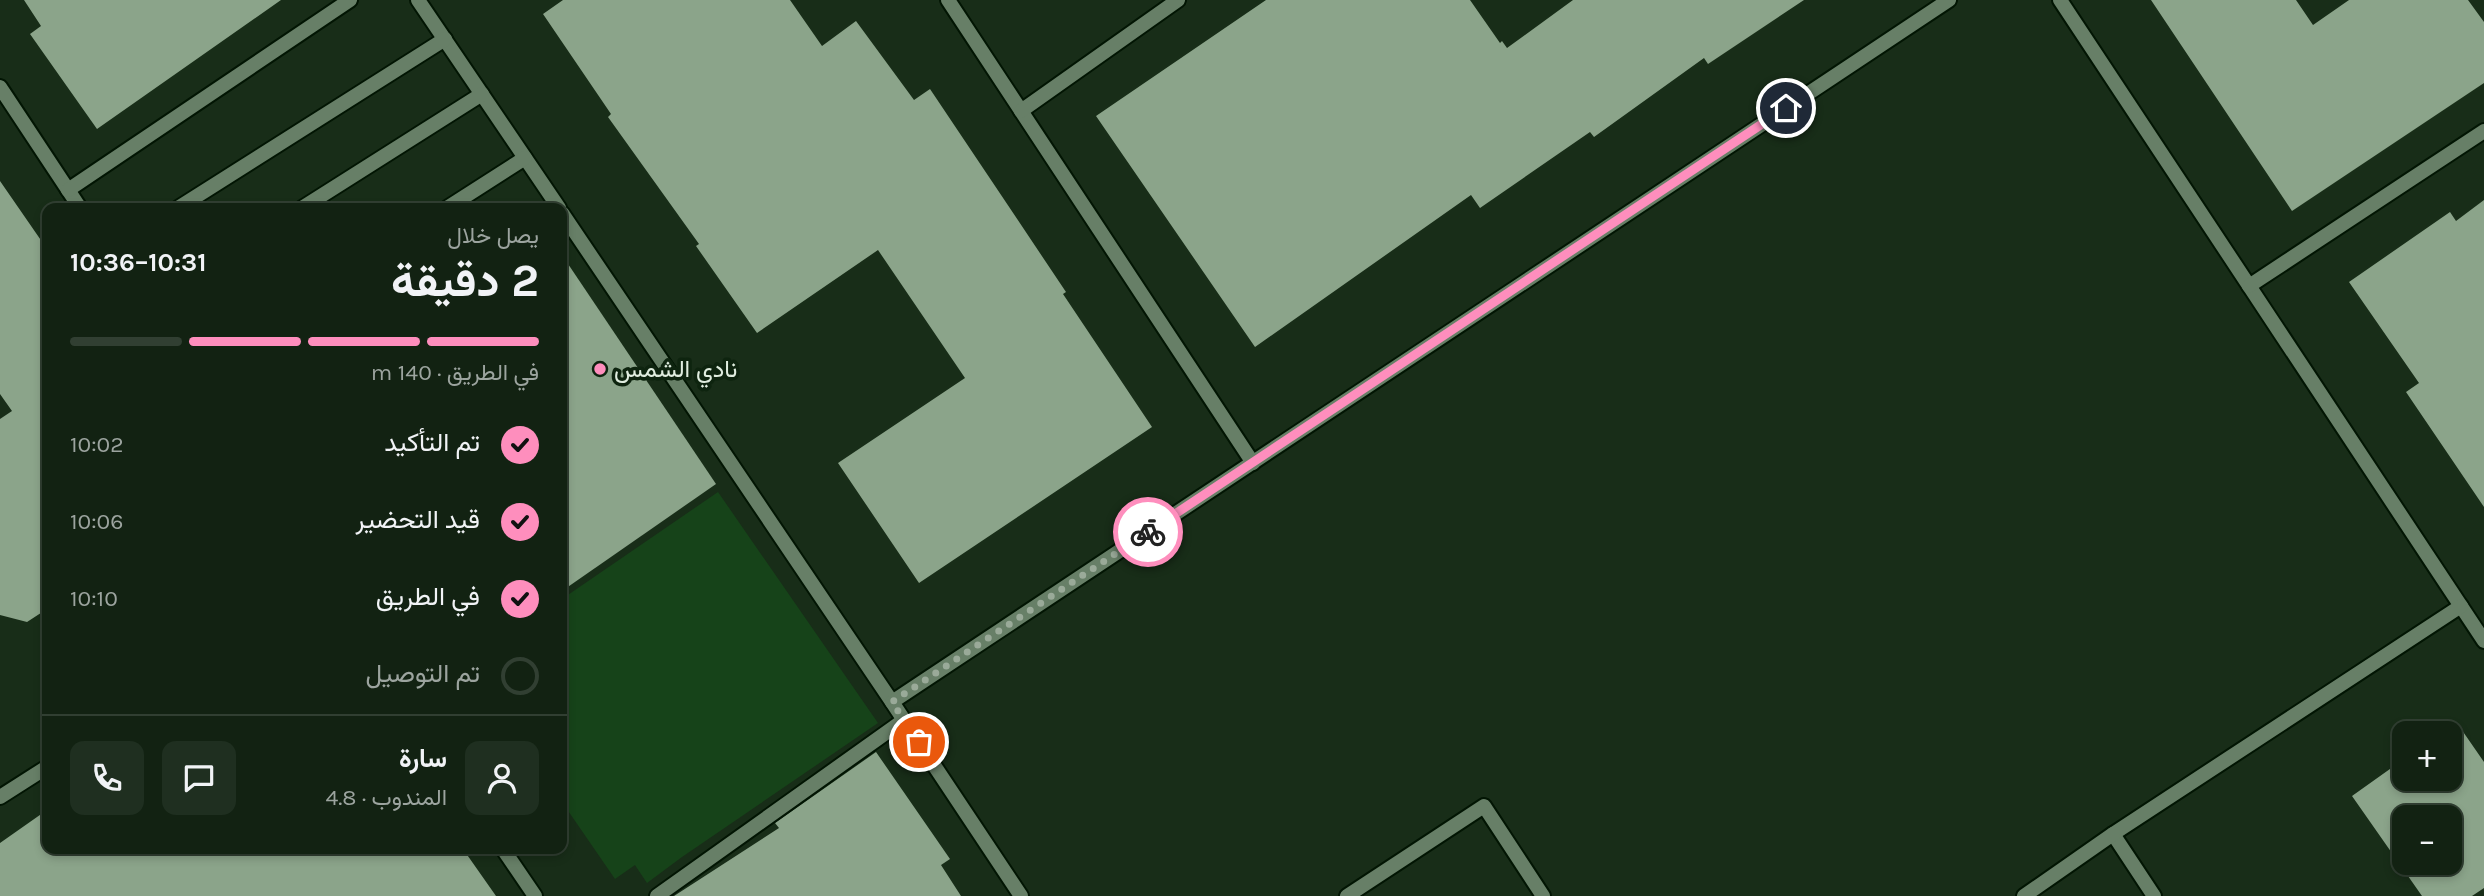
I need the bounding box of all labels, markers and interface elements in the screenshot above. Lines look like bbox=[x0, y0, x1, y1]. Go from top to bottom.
pin bbox=[1756, 78, 1816, 138]
icon: home bbox=[1767, 89, 1805, 127]
text: يصل خلال bbox=[447, 222, 539, 249]
text: 10:31–10:36 bbox=[70, 247, 207, 278]
text: 2 دقيقة bbox=[391, 254, 539, 308]
place label: نادي الشمس bbox=[614, 355, 737, 388]
text: في الطريق · 140 m bbox=[371, 359, 539, 386]
marker: نادي الشمس bbox=[592, 361, 608, 377]
icon: check bbox=[501, 426, 539, 464]
text: تم التأكيد bbox=[384, 427, 480, 458]
text: 10:02 bbox=[70, 431, 124, 458]
courier bbox=[1113, 497, 1183, 567]
icon: check bbox=[501, 503, 539, 541]
text: قيد التحضير bbox=[355, 504, 480, 535]
text: 10:06 bbox=[70, 508, 123, 535]
icon: bike bbox=[1129, 513, 1167, 551]
icon: check bbox=[501, 580, 539, 618]
text: في الطريق bbox=[376, 581, 480, 612]
text: 10:10 bbox=[70, 585, 118, 612]
text: تم التوصيل bbox=[365, 658, 480, 689]
pin bbox=[889, 712, 949, 772]
map controls bbox=[2392, 721, 2462, 875]
button: + bbox=[2392, 721, 2462, 791]
icon: bag bbox=[900, 723, 938, 761]
button: phone bbox=[70, 741, 144, 815]
button: chat bbox=[162, 741, 236, 815]
button: person bbox=[465, 741, 539, 815]
text: سارة bbox=[399, 743, 447, 774]
text: المندوب · 4.8 bbox=[325, 784, 447, 811]
button: − bbox=[2392, 805, 2462, 875]

